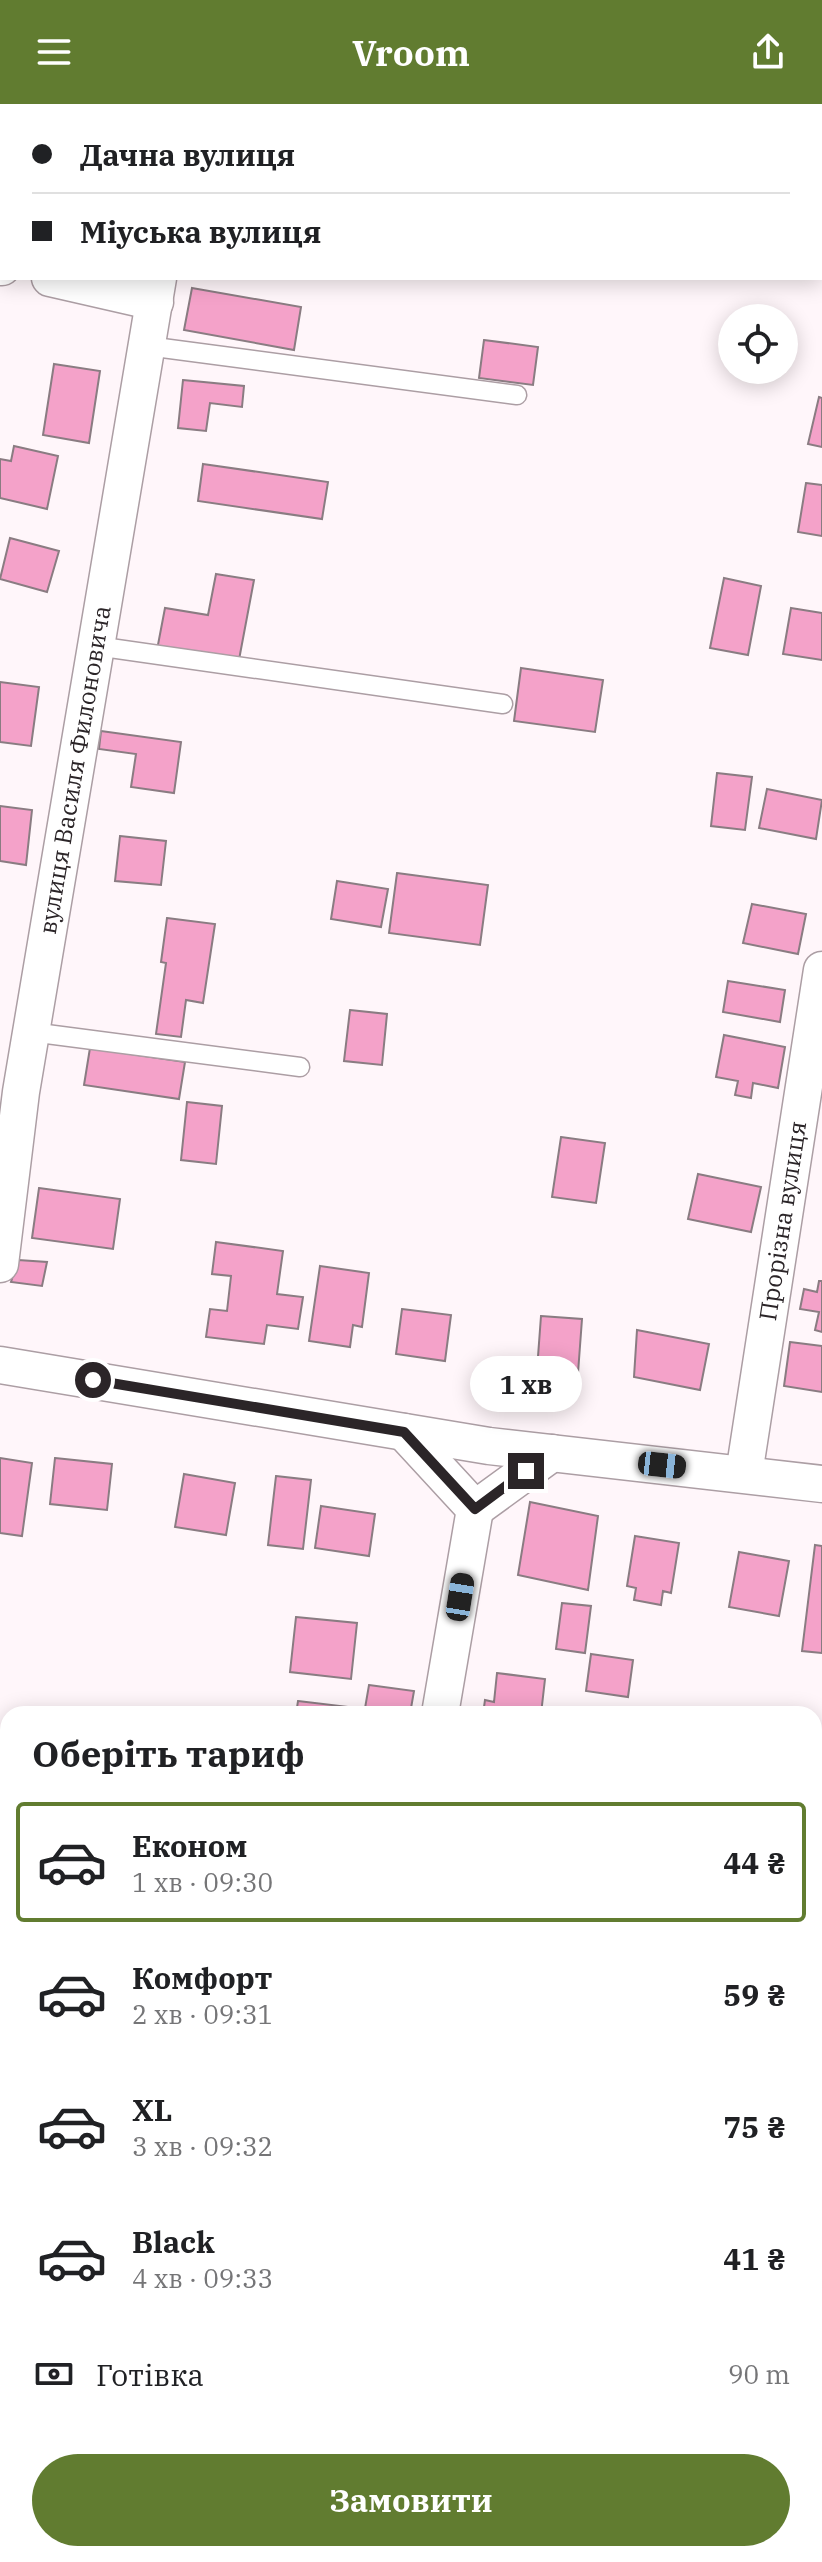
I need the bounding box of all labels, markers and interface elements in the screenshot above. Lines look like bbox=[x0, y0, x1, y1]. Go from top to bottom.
text: Vroom bbox=[352, 29, 470, 76]
icon: menu bbox=[32, 30, 76, 74]
icon: share bbox=[746, 30, 790, 74]
text: Дачна вулиця bbox=[80, 135, 295, 174]
text: Міуська вулиця bbox=[80, 212, 321, 251]
map controls bbox=[718, 304, 798, 384]
button: locate bbox=[718, 304, 798, 384]
street label: вулиця Василя Филоновича bbox=[31, 603, 118, 936]
street label: Прорізна вулиця bbox=[751, 1119, 813, 1323]
callout: 1 хв bbox=[470, 1355, 582, 1411]
route start bbox=[75, 1362, 111, 1398]
text: 1 хв bbox=[500, 1367, 552, 1401]
car bbox=[637, 1451, 687, 1479]
route end bbox=[508, 1453, 544, 1489]
car bbox=[444, 1571, 476, 1623]
text: Оберіть тариф bbox=[32, 1730, 305, 1777]
icon: car bbox=[36, 1826, 108, 1898]
text: Економ bbox=[132, 1826, 247, 1865]
text: 44 ₴ bbox=[723, 1843, 786, 1882]
text: 1 хв · 09:30 bbox=[132, 1865, 273, 1899]
icon: car bbox=[36, 1958, 108, 2030]
text: Комфорт bbox=[132, 1958, 273, 1997]
text: 59 ₴ bbox=[723, 1975, 786, 2014]
text: 2 хв · 09:31 bbox=[132, 1997, 273, 2031]
icon: car bbox=[36, 2090, 108, 2162]
text: XL bbox=[132, 2090, 172, 2129]
text: 75 ₴ bbox=[723, 2107, 786, 2146]
text: 3 хв · 09:32 bbox=[132, 2129, 273, 2163]
icon: car bbox=[36, 2222, 108, 2294]
text: Black bbox=[132, 2222, 215, 2261]
text: 41 ₴ bbox=[723, 2239, 786, 2278]
text: 4 хв · 09:33 bbox=[132, 2261, 273, 2295]
icon: cash bbox=[32, 2352, 76, 2396]
text: Готівка bbox=[96, 2355, 204, 2394]
text: 90 m bbox=[728, 2357, 790, 2391]
button: Замовити bbox=[32, 2454, 790, 2546]

